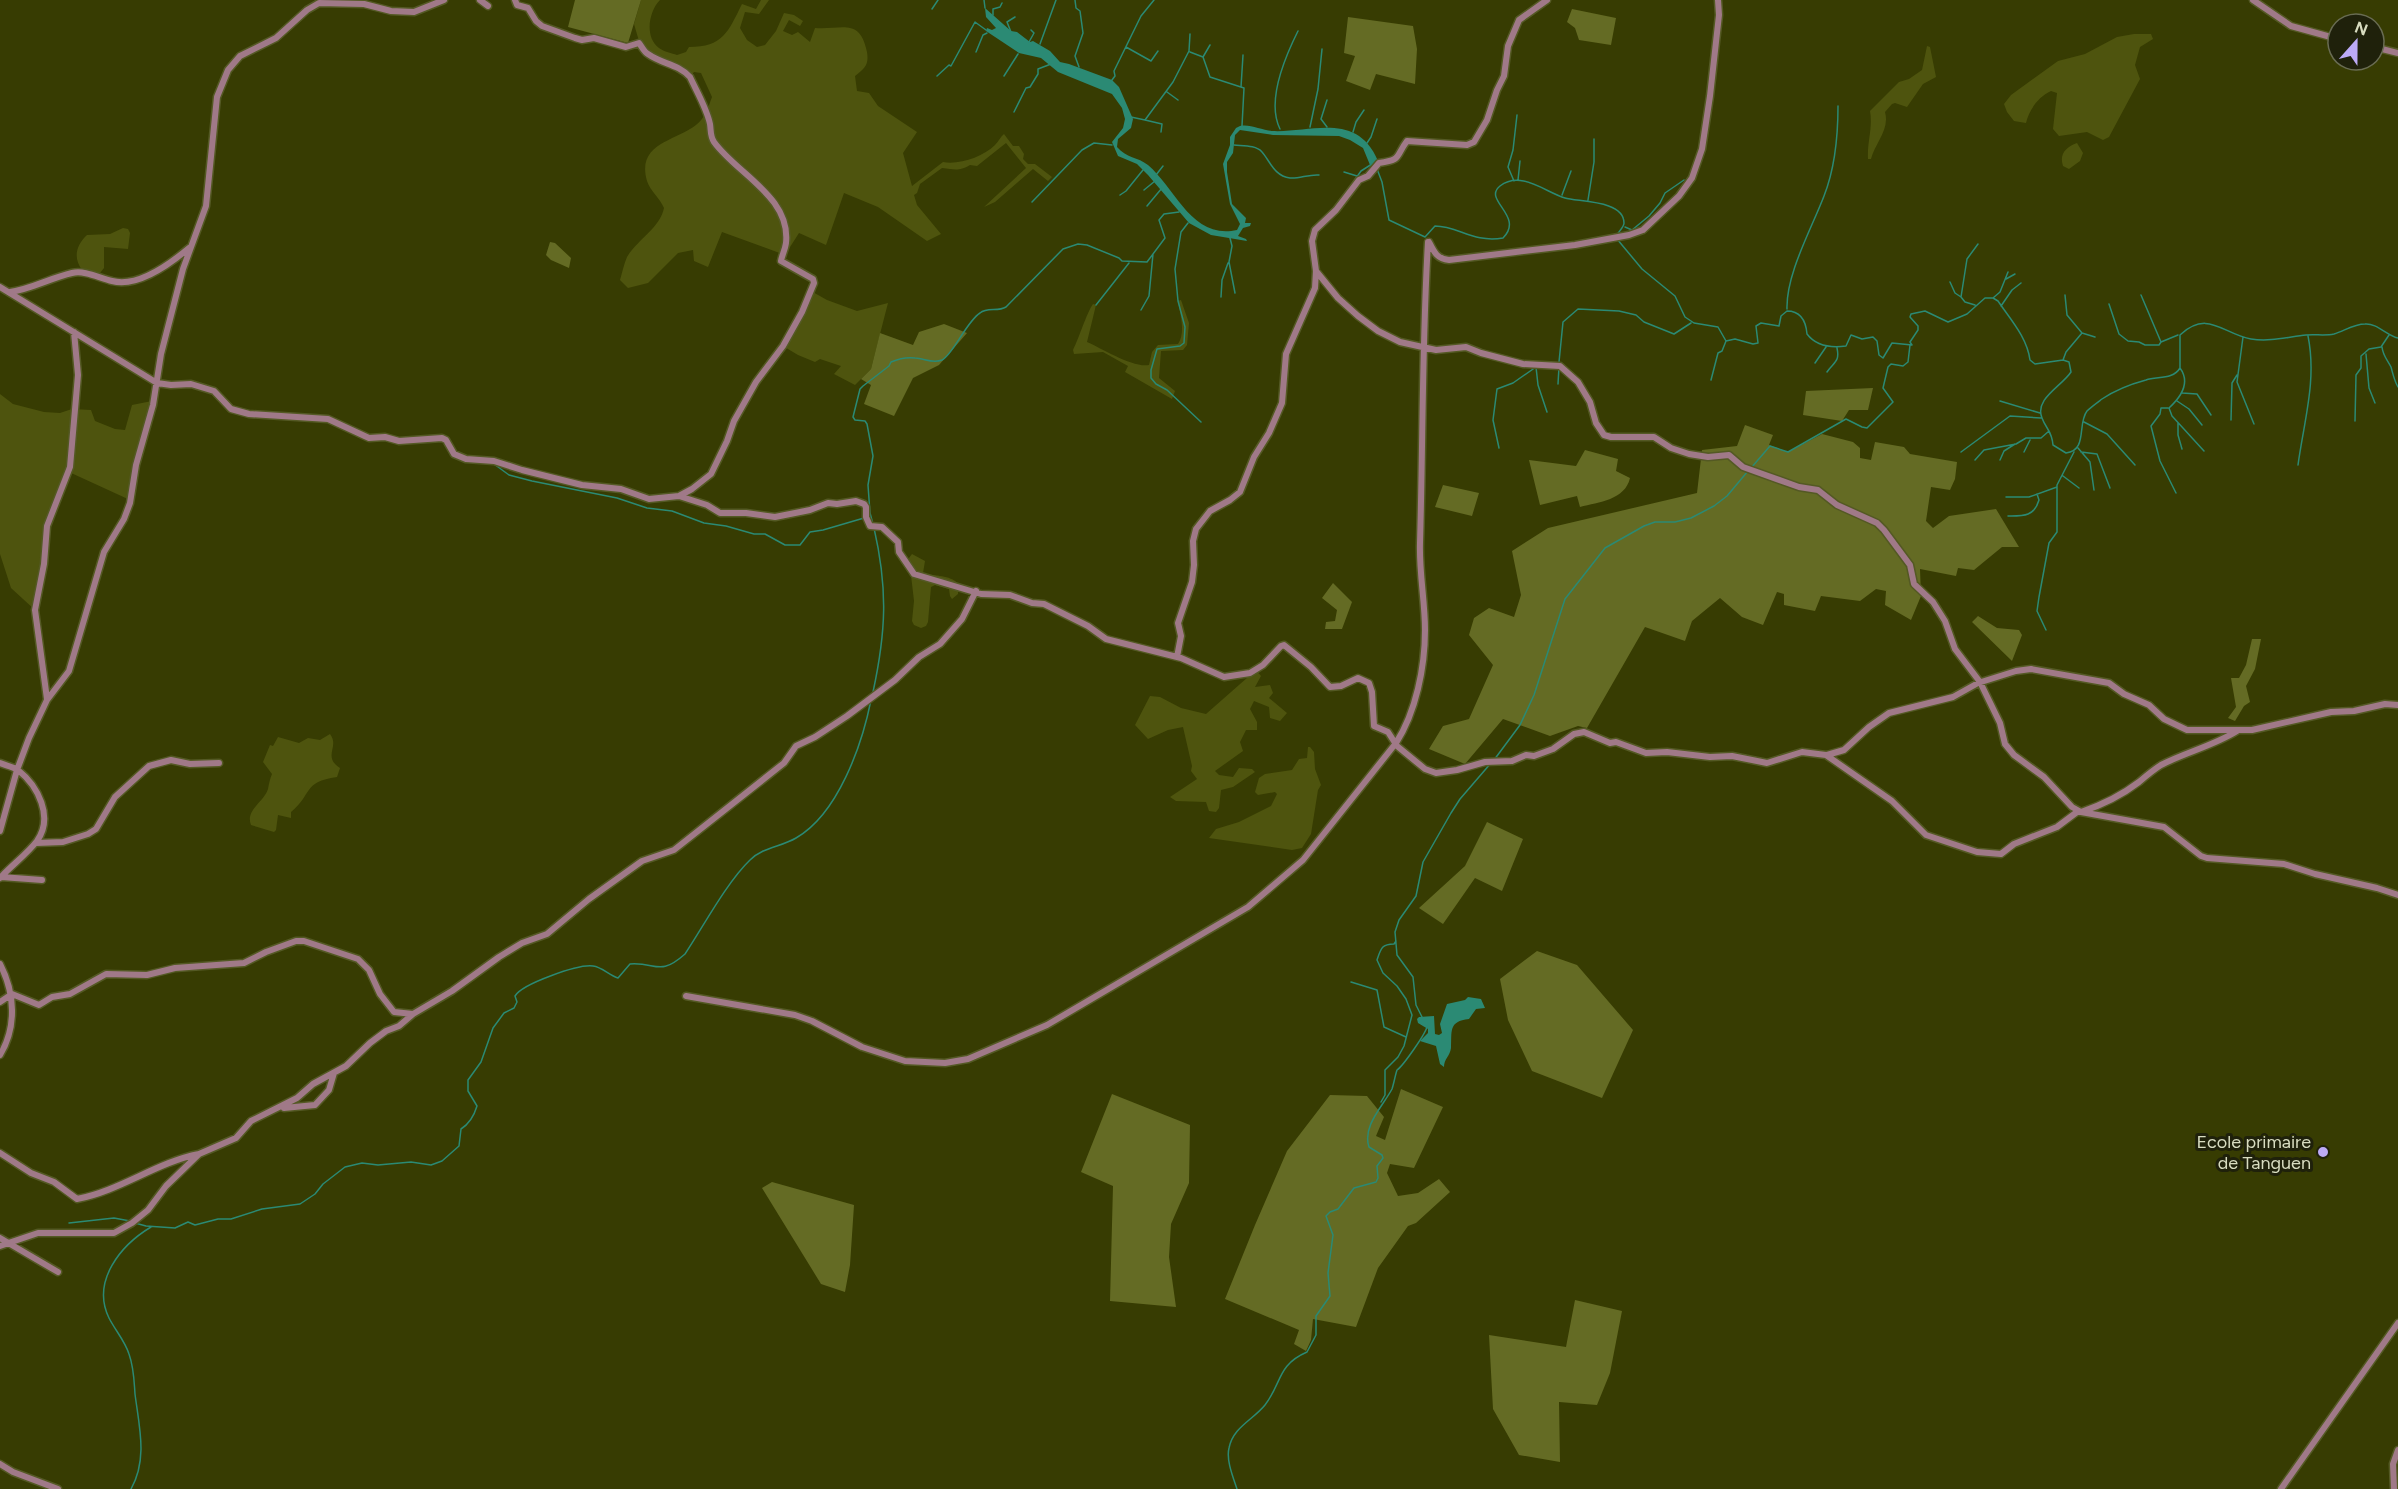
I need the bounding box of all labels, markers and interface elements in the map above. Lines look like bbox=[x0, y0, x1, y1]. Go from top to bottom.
north arrow bbox=[2326, 12, 2386, 72]
text: N bbox=[2352, 17, 2370, 40]
place label: Ecole primaire de Tanguen bbox=[2196, 1131, 2311, 1174]
marker: Ecole primaire de Tanguen bbox=[2316, 1145, 2330, 1159]

